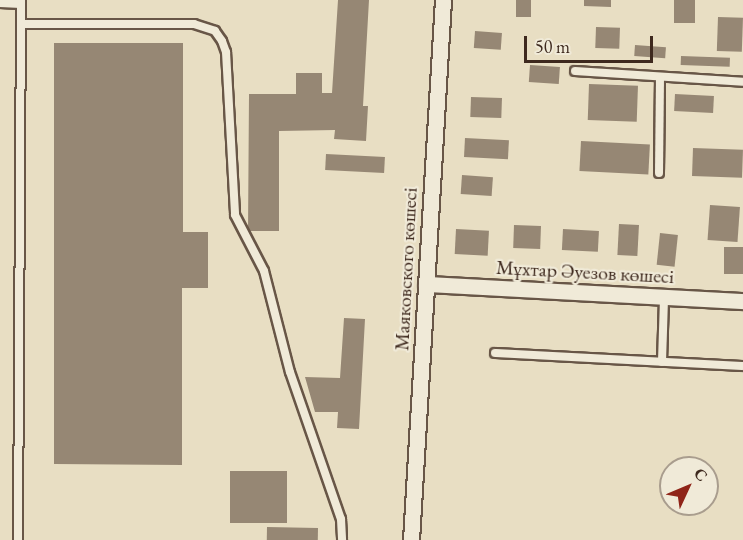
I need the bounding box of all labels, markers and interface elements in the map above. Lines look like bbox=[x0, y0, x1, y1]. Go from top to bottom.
scale bar bbox=[527, 24, 656, 62]
text: 50 m bbox=[535, 35, 570, 58]
street label: Маяковского көшесі bbox=[390, 187, 422, 351]
street label: Мұхтар Әуезов көшесі bbox=[495, 255, 675, 289]
north arrow bbox=[659, 456, 719, 516]
text: С bbox=[689, 463, 712, 486]

